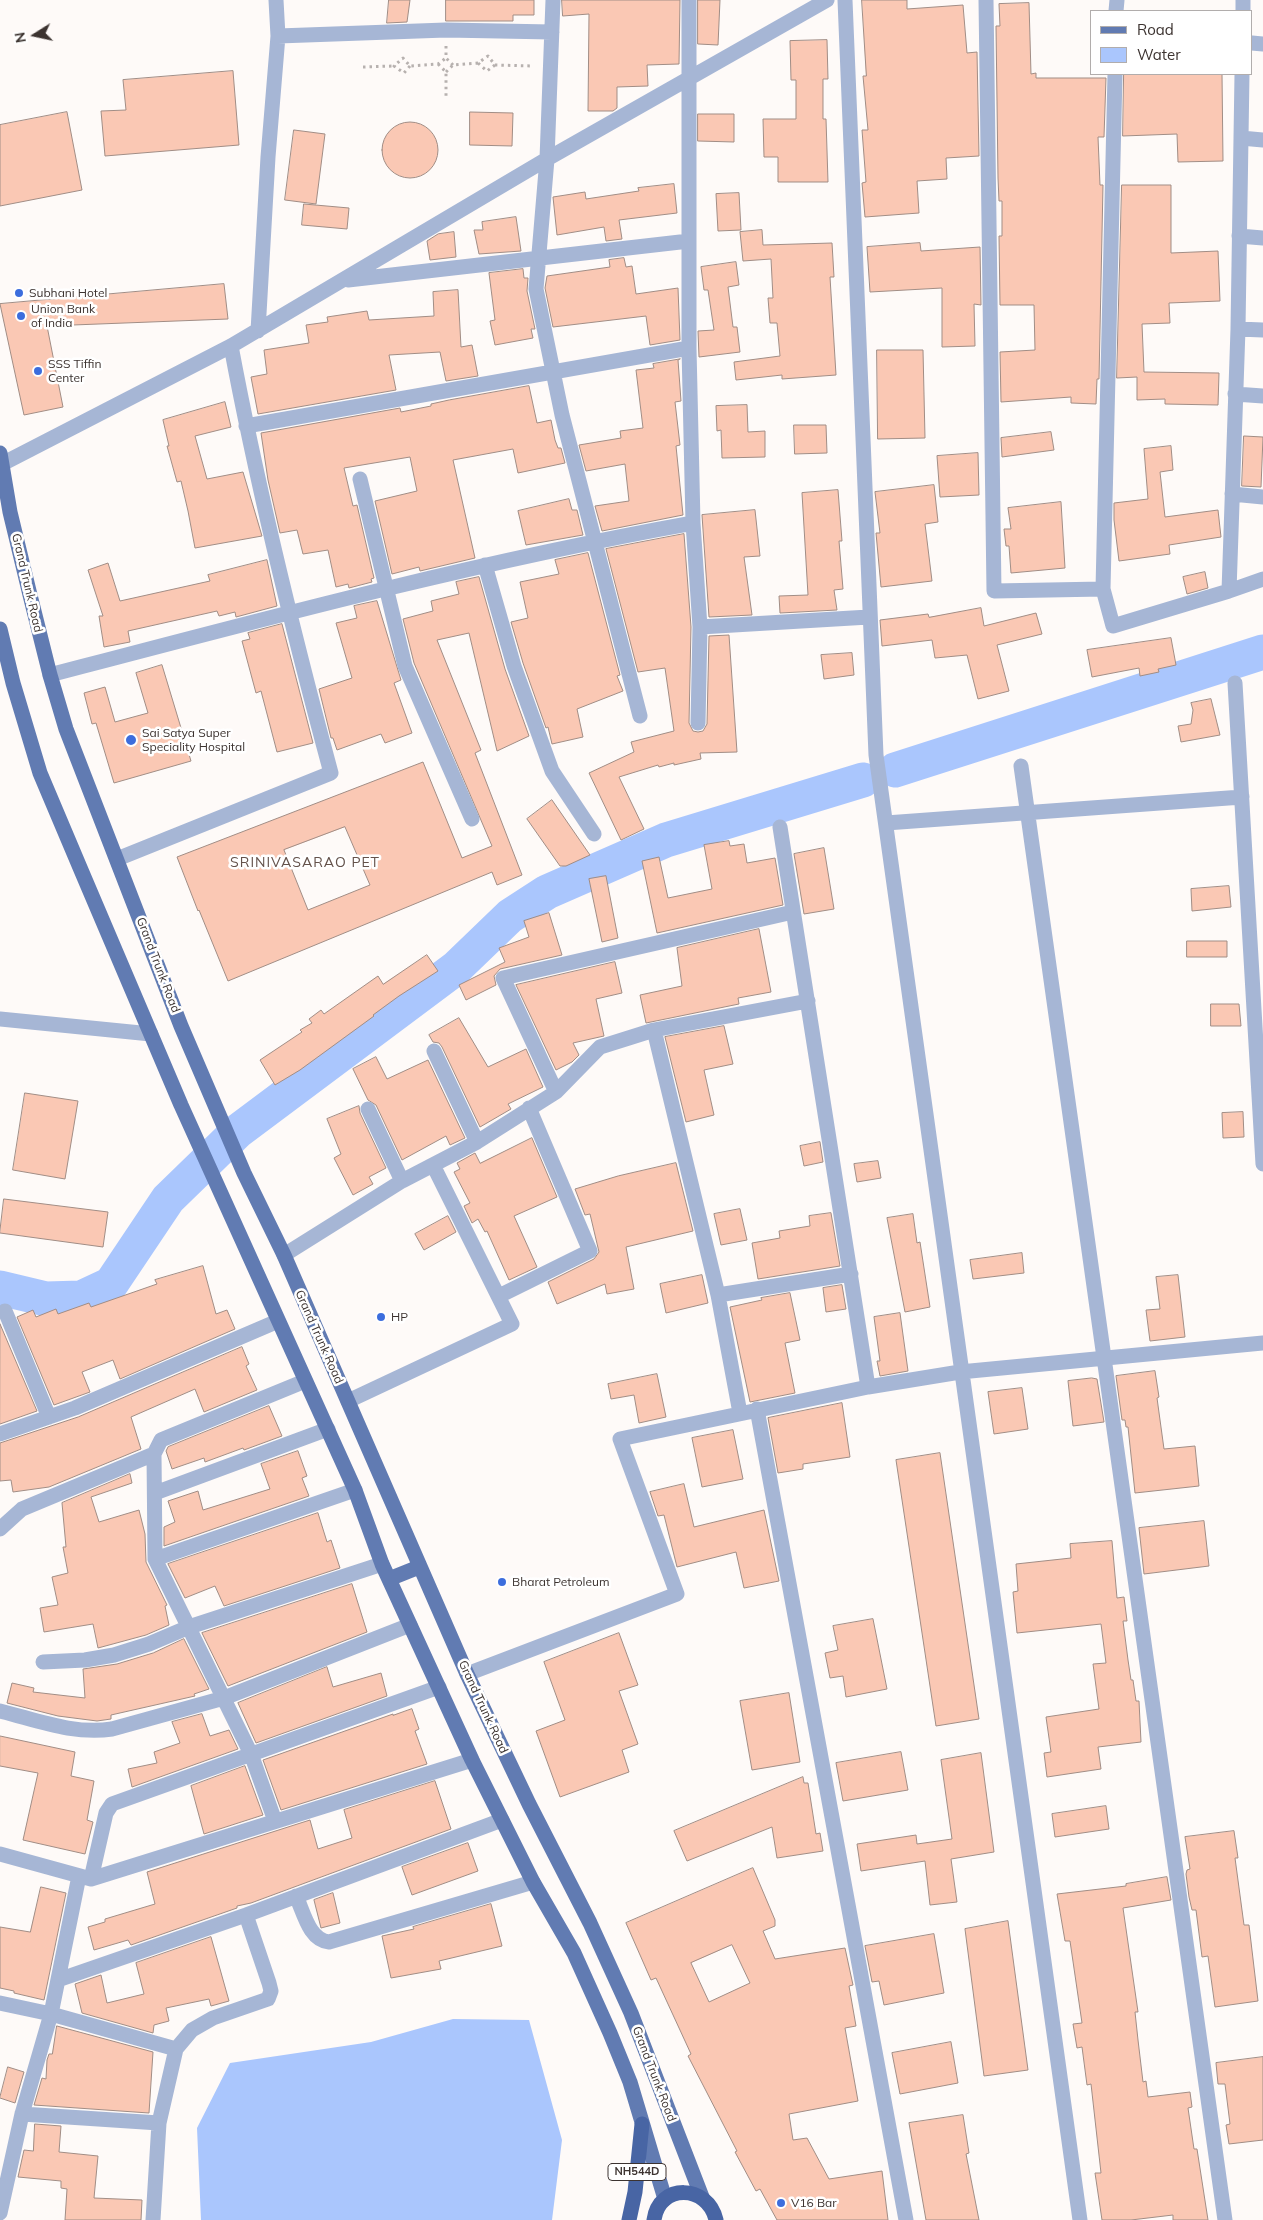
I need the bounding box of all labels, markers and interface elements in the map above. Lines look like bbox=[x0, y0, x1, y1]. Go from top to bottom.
north arrow bbox=[10, 10, 60, 60]
legend bbox=[1090, 10, 1253, 75]
text: Road bbox=[1137, 20, 1174, 39]
text: N bbox=[10, 31, 30, 44]
text: Water bbox=[1137, 45, 1181, 64]
place label: Subhani Hotel bbox=[29, 286, 107, 300]
marker: Subhani Hotel bbox=[13, 287, 25, 299]
place label: Union Bank of India bbox=[31, 302, 95, 330]
marker: Union Bank of India bbox=[15, 310, 27, 322]
place label: SSS Tiffin Center bbox=[48, 357, 101, 385]
marker: SSS Tiffin Center bbox=[32, 365, 44, 377]
street label: Grand Trunk Road bbox=[9, 532, 45, 634]
place label: Sai Satya Super Speciality Hospital bbox=[142, 726, 245, 754]
marker: Sai Satya Super Speciality Hospital bbox=[124, 733, 138, 747]
district label: SRINIVASARAO PET bbox=[228, 855, 382, 871]
street label: Grand Trunk Road bbox=[133, 915, 183, 1015]
street label: Grand Trunk Road bbox=[292, 1288, 346, 1386]
place label: HP bbox=[391, 1310, 408, 1324]
marker: HP bbox=[375, 1311, 387, 1323]
place label: Bharat Petroleum bbox=[512, 1575, 609, 1589]
marker: Bharat Petroleum bbox=[496, 1576, 508, 1588]
street label: Grand Trunk Road bbox=[455, 1658, 511, 1756]
street label: Grand Trunk Road bbox=[629, 2024, 679, 2124]
road number: NH544D bbox=[608, 2164, 666, 2180]
place label: V16 Bar bbox=[791, 2196, 837, 2210]
marker: V16 Bar bbox=[775, 2197, 787, 2209]

